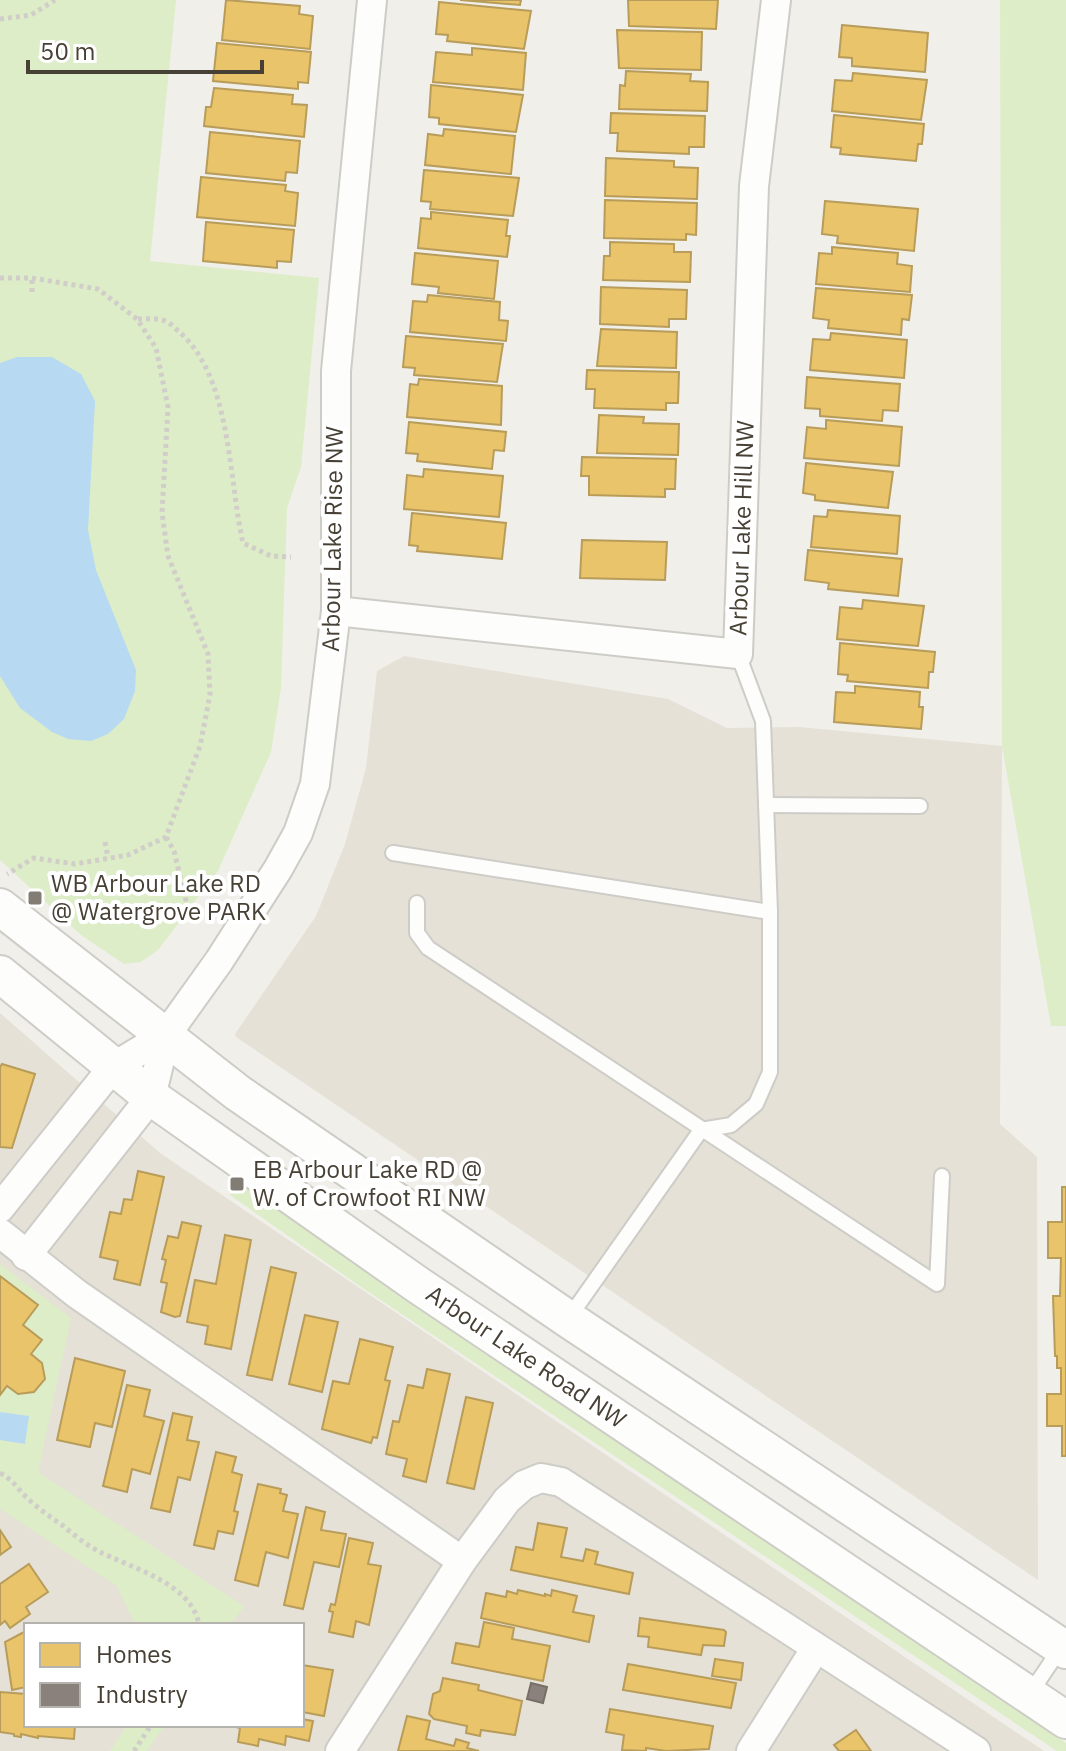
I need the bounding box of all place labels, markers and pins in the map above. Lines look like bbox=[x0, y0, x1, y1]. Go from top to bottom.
place label: WB Arbour Lake RD @ Watergrove PARK bbox=[51, 867, 266, 927]
marker: WB Arbour Lake RD @ Watergrove PARK bbox=[26, 889, 44, 907]
place label: EB Arbour Lake RD @ W. of Crowfoot RI NW bbox=[253, 1153, 486, 1213]
marker: EB Arbour Lake RD @ W. of Crowfoot RI NW bbox=[228, 1175, 246, 1193]

